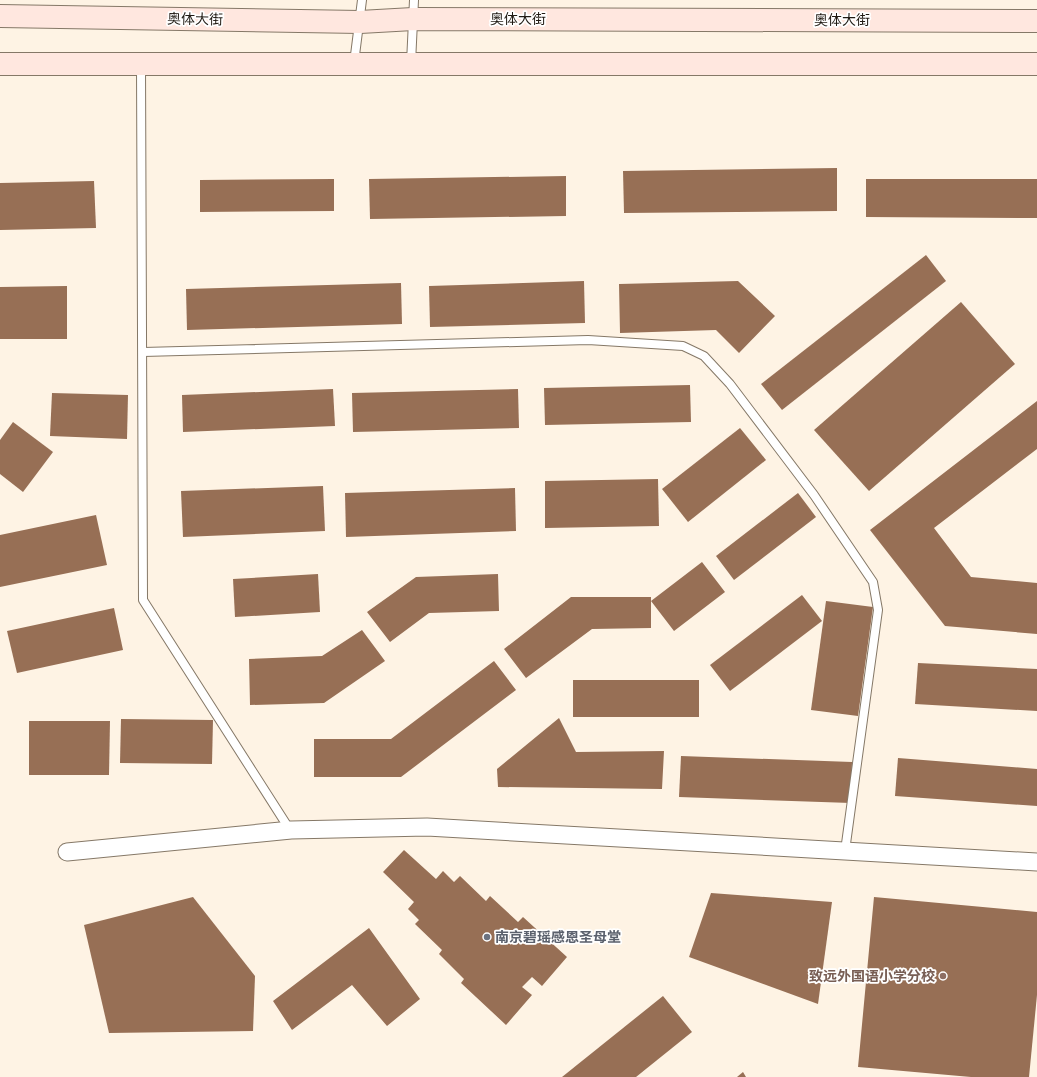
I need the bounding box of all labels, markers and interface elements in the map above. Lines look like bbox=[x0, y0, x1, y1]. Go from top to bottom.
street label: 奥体大街 bbox=[167, 11, 223, 27]
street label: 奥体大街 bbox=[490, 11, 546, 27]
street label: 奥体大街 bbox=[814, 12, 870, 28]
place label: 南京碧瑶感恩圣母堂 bbox=[495, 929, 621, 945]
marker: 南京碧瑶感恩圣母堂 bbox=[482, 932, 492, 942]
place label: 致远外国语小学分校 bbox=[809, 968, 935, 984]
marker: 致远外国语小学分校 bbox=[938, 971, 948, 981]

